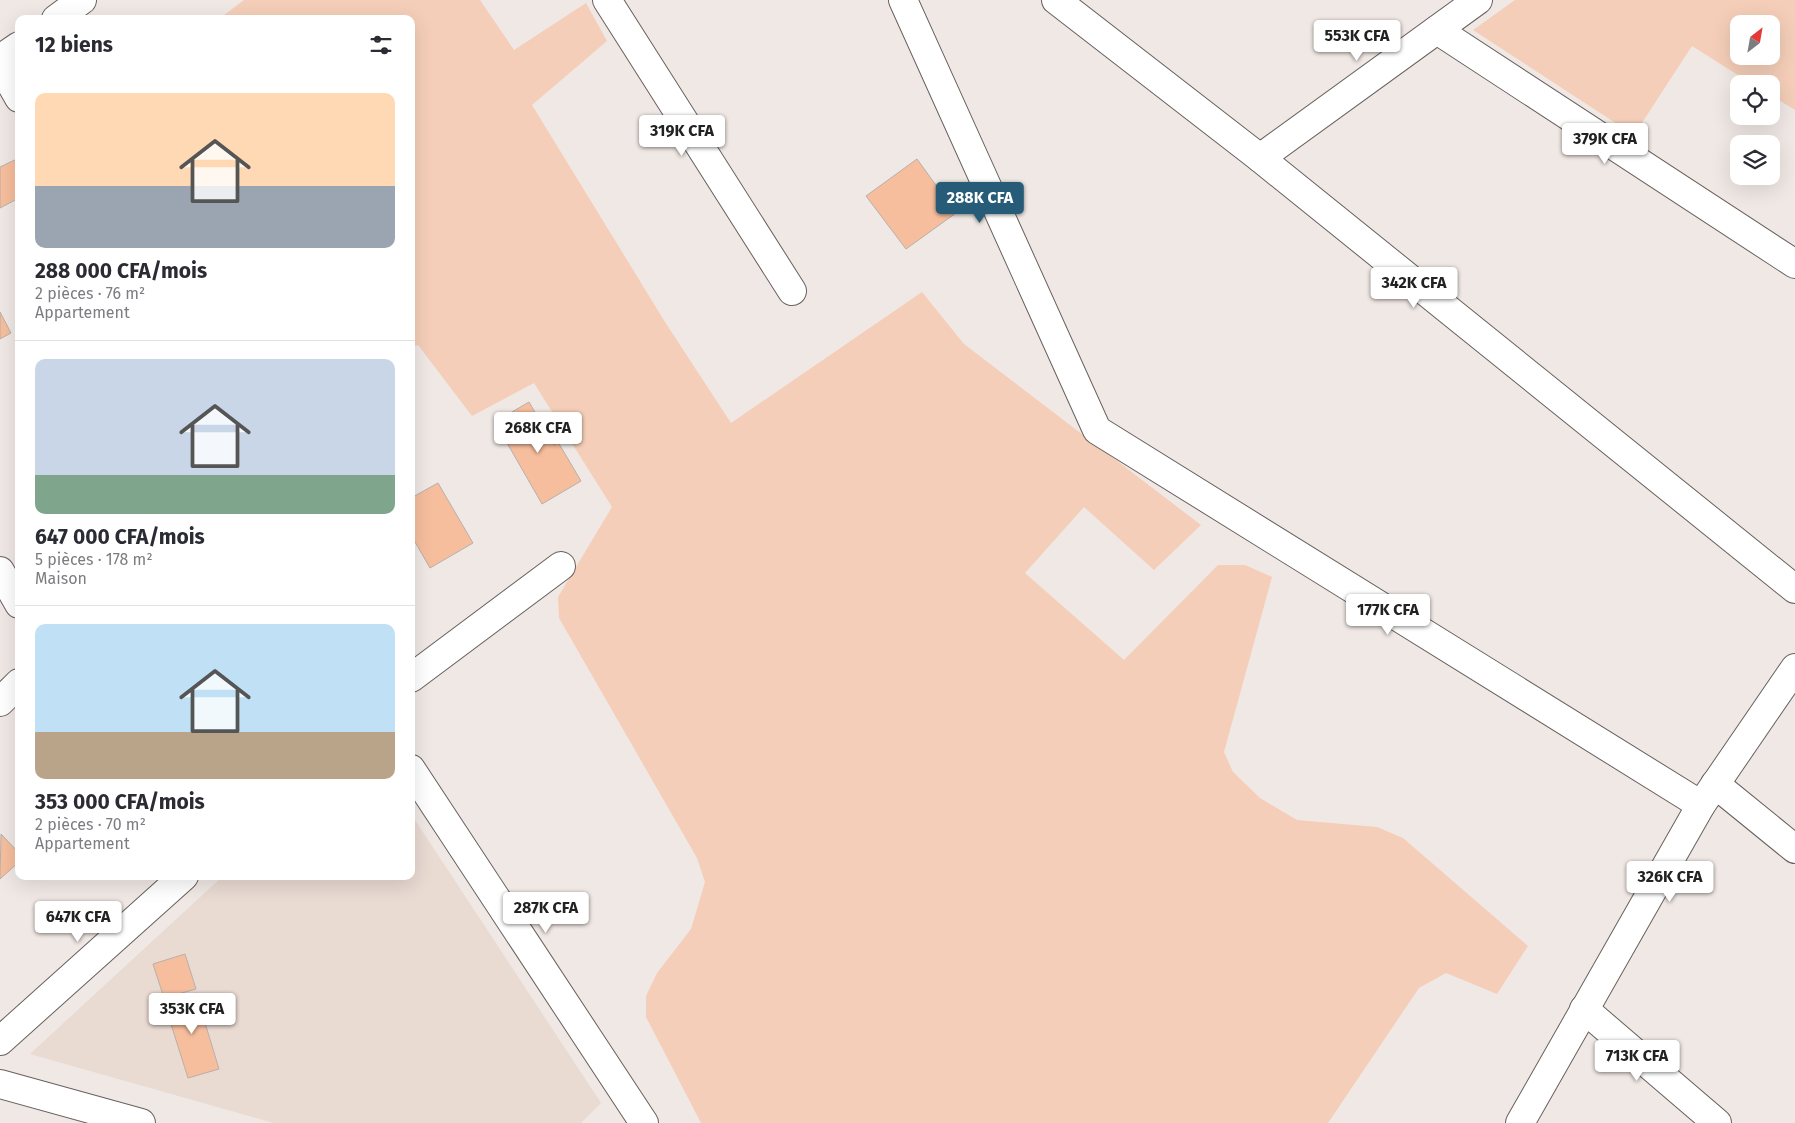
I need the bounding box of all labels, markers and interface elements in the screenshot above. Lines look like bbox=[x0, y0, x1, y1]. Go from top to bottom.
north arrow bbox=[1730, 15, 1780, 65]
map controls bbox=[1730, 15, 1780, 185]
pin: 553K CFA bbox=[1305, 20, 1409, 62]
text: 553K CFA bbox=[1325, 26, 1389, 45]
icon: filters bbox=[367, 31, 395, 59]
text: 12 biens bbox=[35, 32, 113, 58]
button: locate bbox=[1730, 75, 1780, 125]
pin: 319K CFA bbox=[630, 114, 734, 157]
text: 319K CFA bbox=[650, 121, 714, 140]
pin: 379K CFA bbox=[1553, 122, 1657, 165]
icon: home bbox=[170, 126, 260, 216]
text: 379K CFA bbox=[1573, 129, 1637, 148]
button: layers bbox=[1730, 135, 1780, 185]
pin: 288K CFA bbox=[928, 182, 1032, 224]
text: 288K CFA bbox=[947, 188, 1013, 207]
text: 288 000 CFA/mois bbox=[35, 258, 207, 284]
pin: 342K CFA bbox=[1362, 266, 1466, 309]
text: 342K CFA bbox=[1382, 273, 1446, 292]
text: 2 pièces · 76 m² bbox=[35, 284, 145, 303]
text: Appartement bbox=[35, 303, 130, 322]
icon: home bbox=[170, 391, 260, 481]
pin: 268K CFA bbox=[486, 412, 590, 454]
text: 268K CFA bbox=[505, 418, 571, 437]
text: 647 000 CFA/mois bbox=[35, 524, 205, 550]
text: 5 pièces · 178 m² bbox=[35, 550, 153, 569]
text: Maison bbox=[35, 569, 87, 588]
pin: 177K CFA bbox=[1336, 594, 1440, 636]
text: 177K CFA bbox=[1357, 600, 1419, 619]
icon: home bbox=[170, 656, 260, 746]
text: 353 000 CFA/mois bbox=[35, 789, 205, 815]
text: 2 pièces · 70 m² bbox=[35, 815, 146, 834]
text: Appartement bbox=[35, 834, 130, 853]
pin: 326K CFA bbox=[1618, 860, 1722, 903]
text: 326K CFA bbox=[1637, 867, 1703, 886]
pin: 287K CFA bbox=[494, 892, 598, 934]
text: 287K CFA bbox=[514, 898, 578, 917]
pin: 647K CFA bbox=[26, 900, 130, 943]
text: 647K CFA bbox=[46, 907, 110, 926]
pin: 353K CFA bbox=[140, 992, 244, 1035]
text: 353K CFA bbox=[160, 999, 224, 1018]
pin: 713K CFA bbox=[1585, 1040, 1689, 1082]
text: 713K CFA bbox=[1606, 1046, 1668, 1065]

